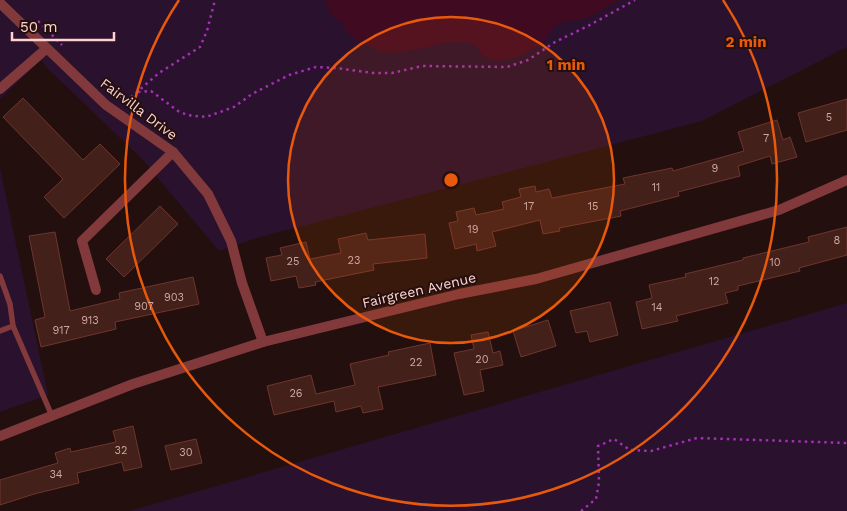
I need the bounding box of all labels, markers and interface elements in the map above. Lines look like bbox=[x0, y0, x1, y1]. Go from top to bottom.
scale bar bbox=[12, 10, 115, 42]
text: 50 m bbox=[20, 18, 57, 36]
text: 2 min bbox=[725, 33, 767, 51]
text: 1 min bbox=[547, 56, 585, 74]
street label: Fairvilla Drive bbox=[97, 75, 181, 143]
house number: 5 bbox=[826, 111, 832, 124]
house number: 7 bbox=[763, 132, 769, 145]
house number: 9 bbox=[712, 162, 719, 175]
centre of rings bbox=[442, 171, 460, 189]
house number: 11 bbox=[652, 181, 660, 194]
house number: 17 bbox=[524, 200, 534, 213]
house number: 15 bbox=[588, 200, 598, 213]
house number: 19 bbox=[467, 223, 479, 236]
house number: 8 bbox=[834, 234, 841, 247]
house number: 23 bbox=[348, 254, 360, 267]
house number: 25 bbox=[287, 255, 299, 268]
house number: 10 bbox=[769, 256, 781, 269]
street label: Fairgreen Avenue bbox=[361, 269, 477, 311]
house number: 12 bbox=[709, 275, 719, 288]
house number: 903 bbox=[164, 291, 184, 304]
house number: 907 bbox=[134, 300, 154, 313]
house number: 14 bbox=[651, 301, 663, 314]
house number: 913 bbox=[81, 314, 99, 327]
house number: 917 bbox=[52, 324, 70, 337]
house number: 20 bbox=[475, 353, 489, 366]
house number: 22 bbox=[410, 356, 422, 369]
house number: 26 bbox=[289, 387, 303, 400]
house number: 32 bbox=[115, 444, 127, 457]
house number: 30 bbox=[179, 446, 193, 459]
house number: 34 bbox=[49, 468, 63, 481]

